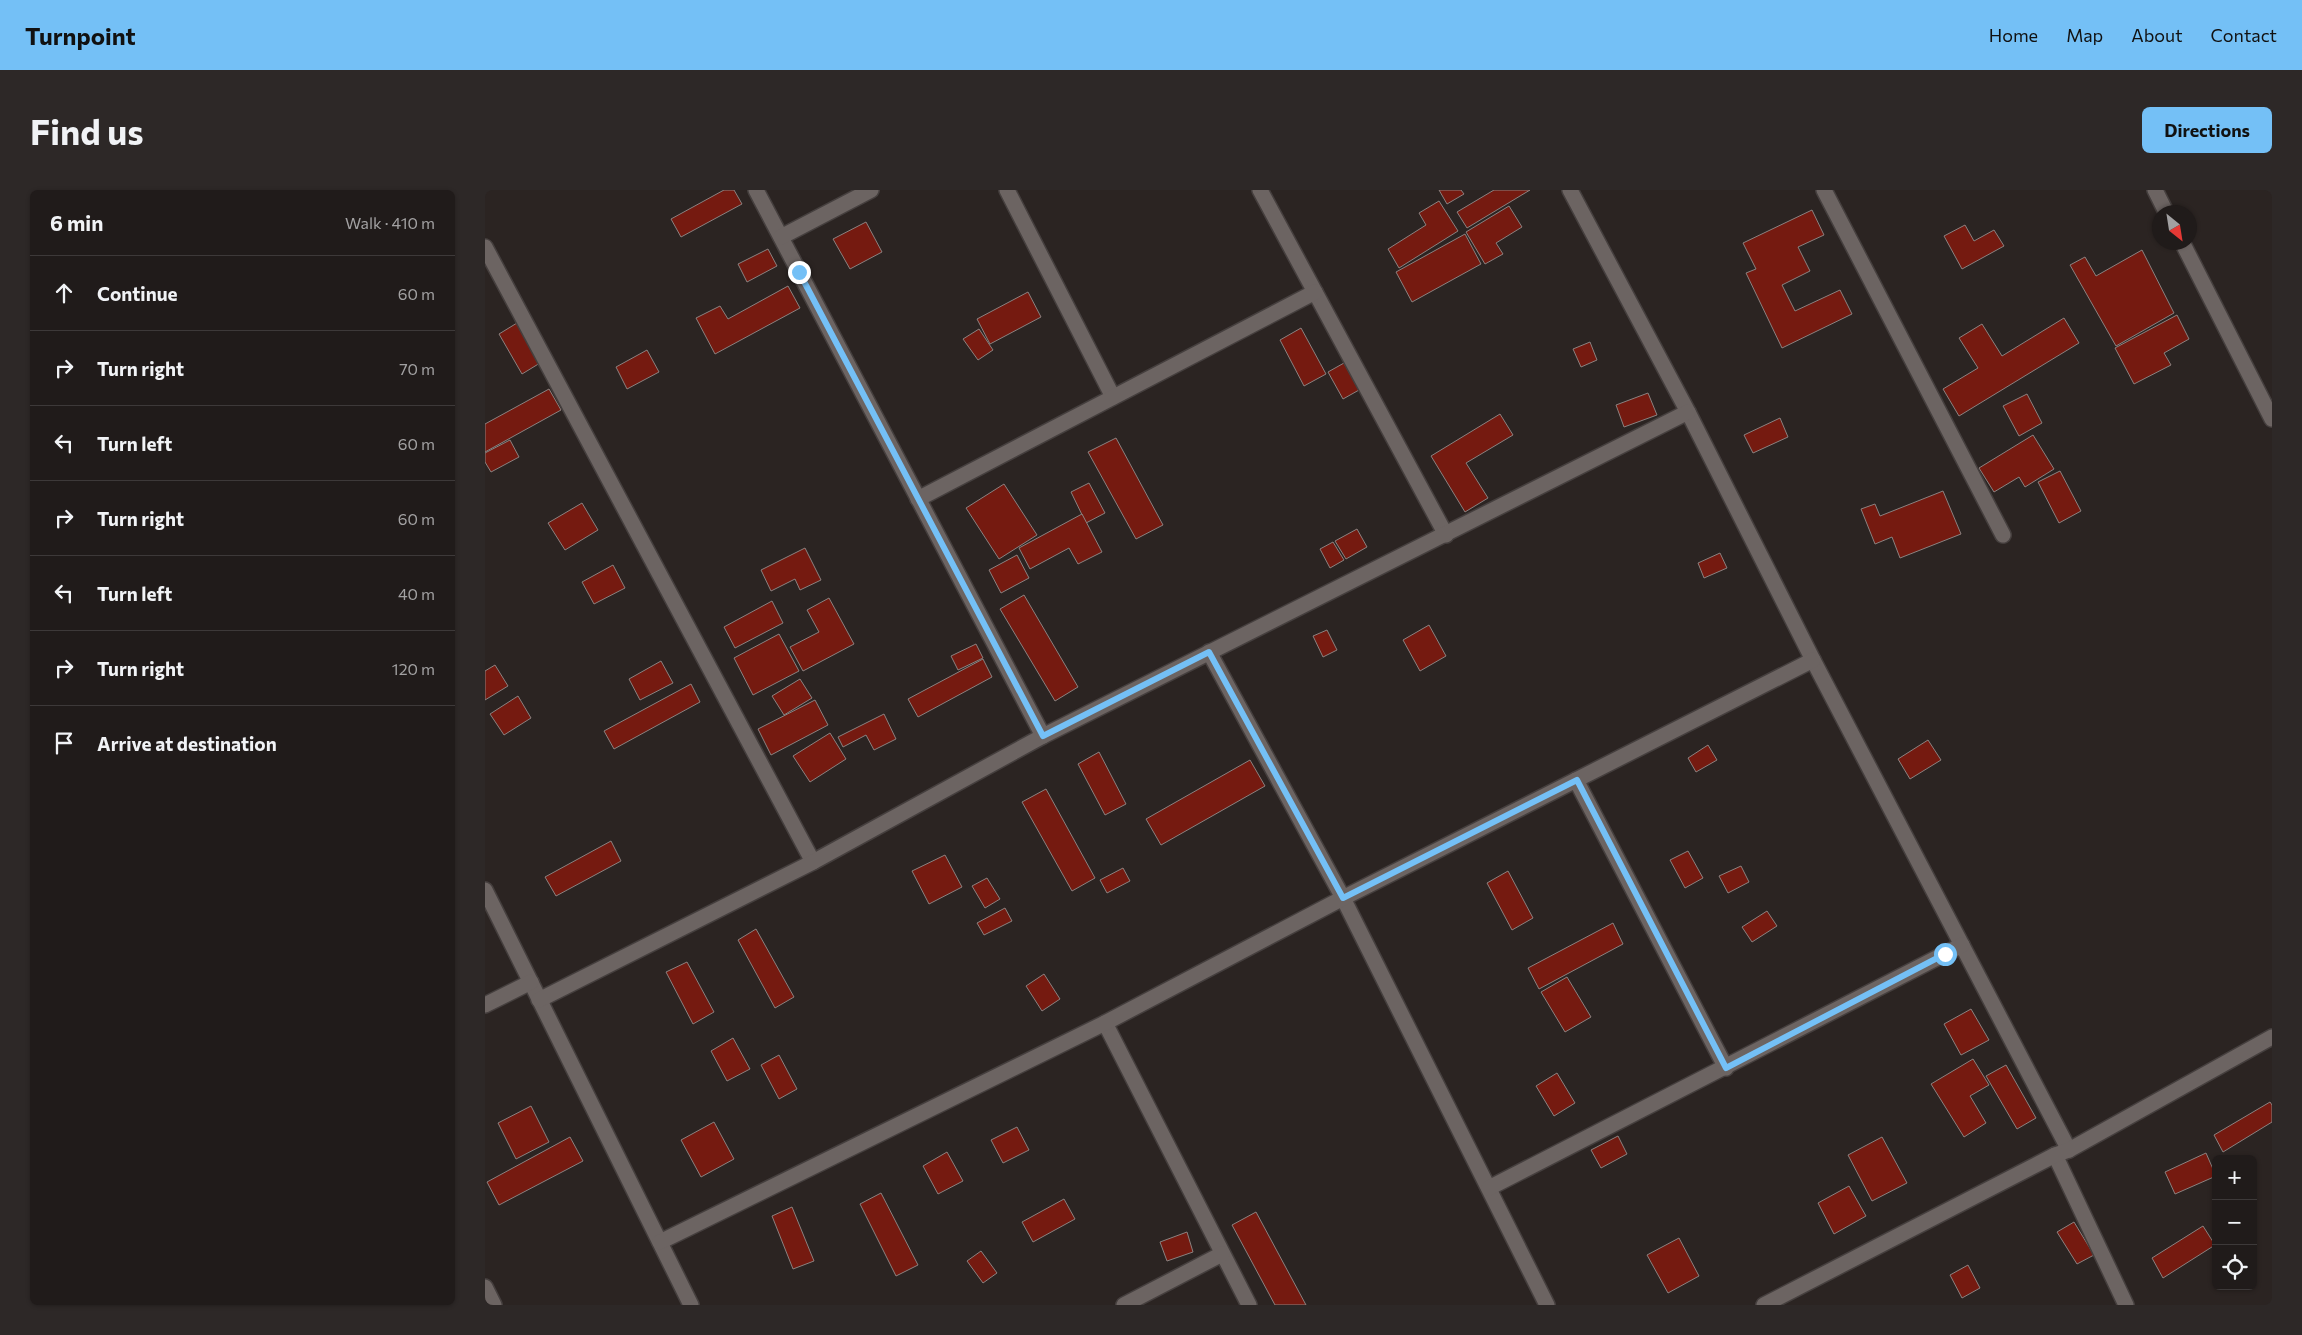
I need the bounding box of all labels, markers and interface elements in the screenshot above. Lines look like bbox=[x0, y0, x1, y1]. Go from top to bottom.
text: Turnpoint bbox=[25, 21, 136, 50]
text: Home bbox=[1989, 24, 2038, 46]
text: Map bbox=[2066, 24, 2103, 46]
text: About bbox=[2131, 24, 2183, 46]
text: Contact bbox=[2211, 24, 2277, 46]
button: Directions bbox=[2142, 107, 2272, 153]
text: Find us bbox=[30, 109, 144, 152]
north arrow bbox=[2152, 205, 2197, 250]
text: 6 min bbox=[50, 210, 103, 235]
text: Walk · 410 m bbox=[345, 213, 435, 232]
route end bbox=[788, 261, 811, 284]
icon: ahead bbox=[50, 279, 78, 307]
text: Continue bbox=[97, 282, 177, 305]
text: 60 m bbox=[398, 284, 435, 303]
icon: right bbox=[50, 354, 78, 382]
text: Turn right bbox=[97, 357, 184, 380]
text: 70 m bbox=[399, 359, 435, 378]
icon: left bbox=[50, 429, 78, 457]
text: Turn left bbox=[97, 432, 172, 455]
text: 60 m bbox=[398, 434, 435, 453]
icon: right bbox=[50, 504, 78, 532]
text: Turn right bbox=[97, 507, 184, 530]
text: 60 m bbox=[398, 509, 435, 528]
icon: left bbox=[50, 579, 78, 607]
text: Turn left bbox=[97, 582, 172, 605]
text: 40 m bbox=[398, 584, 435, 603]
icon: right bbox=[50, 654, 78, 682]
text: Turn right bbox=[97, 657, 184, 680]
text: 120 m bbox=[392, 659, 435, 678]
icon: arrive bbox=[50, 729, 78, 757]
text: Arrive at destination bbox=[97, 732, 277, 755]
route start bbox=[1934, 943, 1957, 966]
map controls bbox=[2212, 1155, 2257, 1290]
button: + bbox=[2212, 1155, 2257, 1200]
button: − bbox=[2212, 1200, 2257, 1245]
button: locate bbox=[2212, 1245, 2257, 1290]

